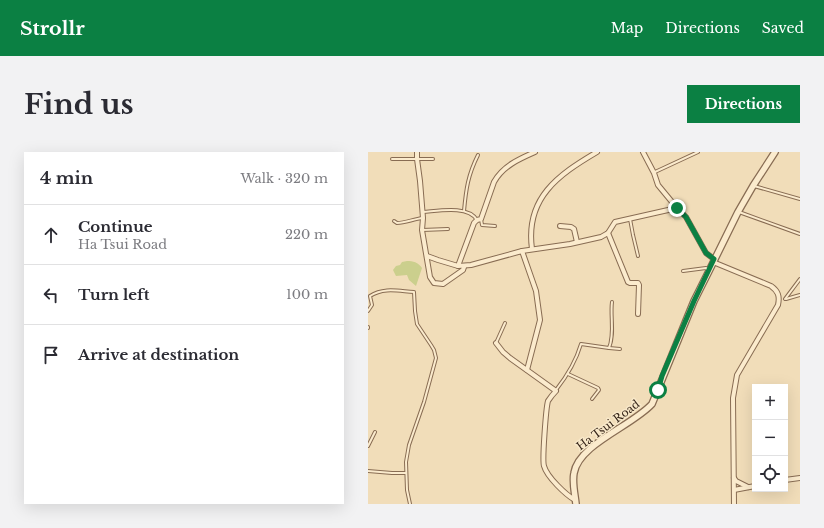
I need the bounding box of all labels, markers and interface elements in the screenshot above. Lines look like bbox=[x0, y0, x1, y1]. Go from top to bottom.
text: Strollr bbox=[20, 17, 85, 40]
text: Map bbox=[611, 19, 643, 37]
text: Directions bbox=[665, 19, 740, 37]
text: Saved bbox=[762, 19, 804, 37]
button: Directions bbox=[687, 85, 800, 123]
text: Find us bbox=[24, 87, 134, 122]
text: 4 min bbox=[40, 168, 93, 189]
text: Walk · 320 m bbox=[240, 170, 328, 187]
route end bbox=[668, 199, 686, 217]
text: Continue bbox=[78, 217, 153, 236]
icon: ahead bbox=[40, 224, 62, 246]
text: 220 m bbox=[285, 226, 328, 243]
text: Ha Tsui Road bbox=[78, 236, 167, 253]
icon: left bbox=[40, 284, 62, 306]
text: Turn left bbox=[78, 285, 149, 304]
text: 100 m bbox=[286, 286, 328, 303]
icon: arrive bbox=[40, 344, 62, 366]
text: Arrive at destination bbox=[78, 345, 239, 364]
route start bbox=[649, 381, 667, 399]
map controls bbox=[752, 384, 788, 492]
button: + bbox=[752, 384, 788, 420]
street label: Ha Tsui Road bbox=[574, 396, 643, 453]
button: − bbox=[752, 420, 788, 456]
button: locate bbox=[752, 456, 788, 492]

